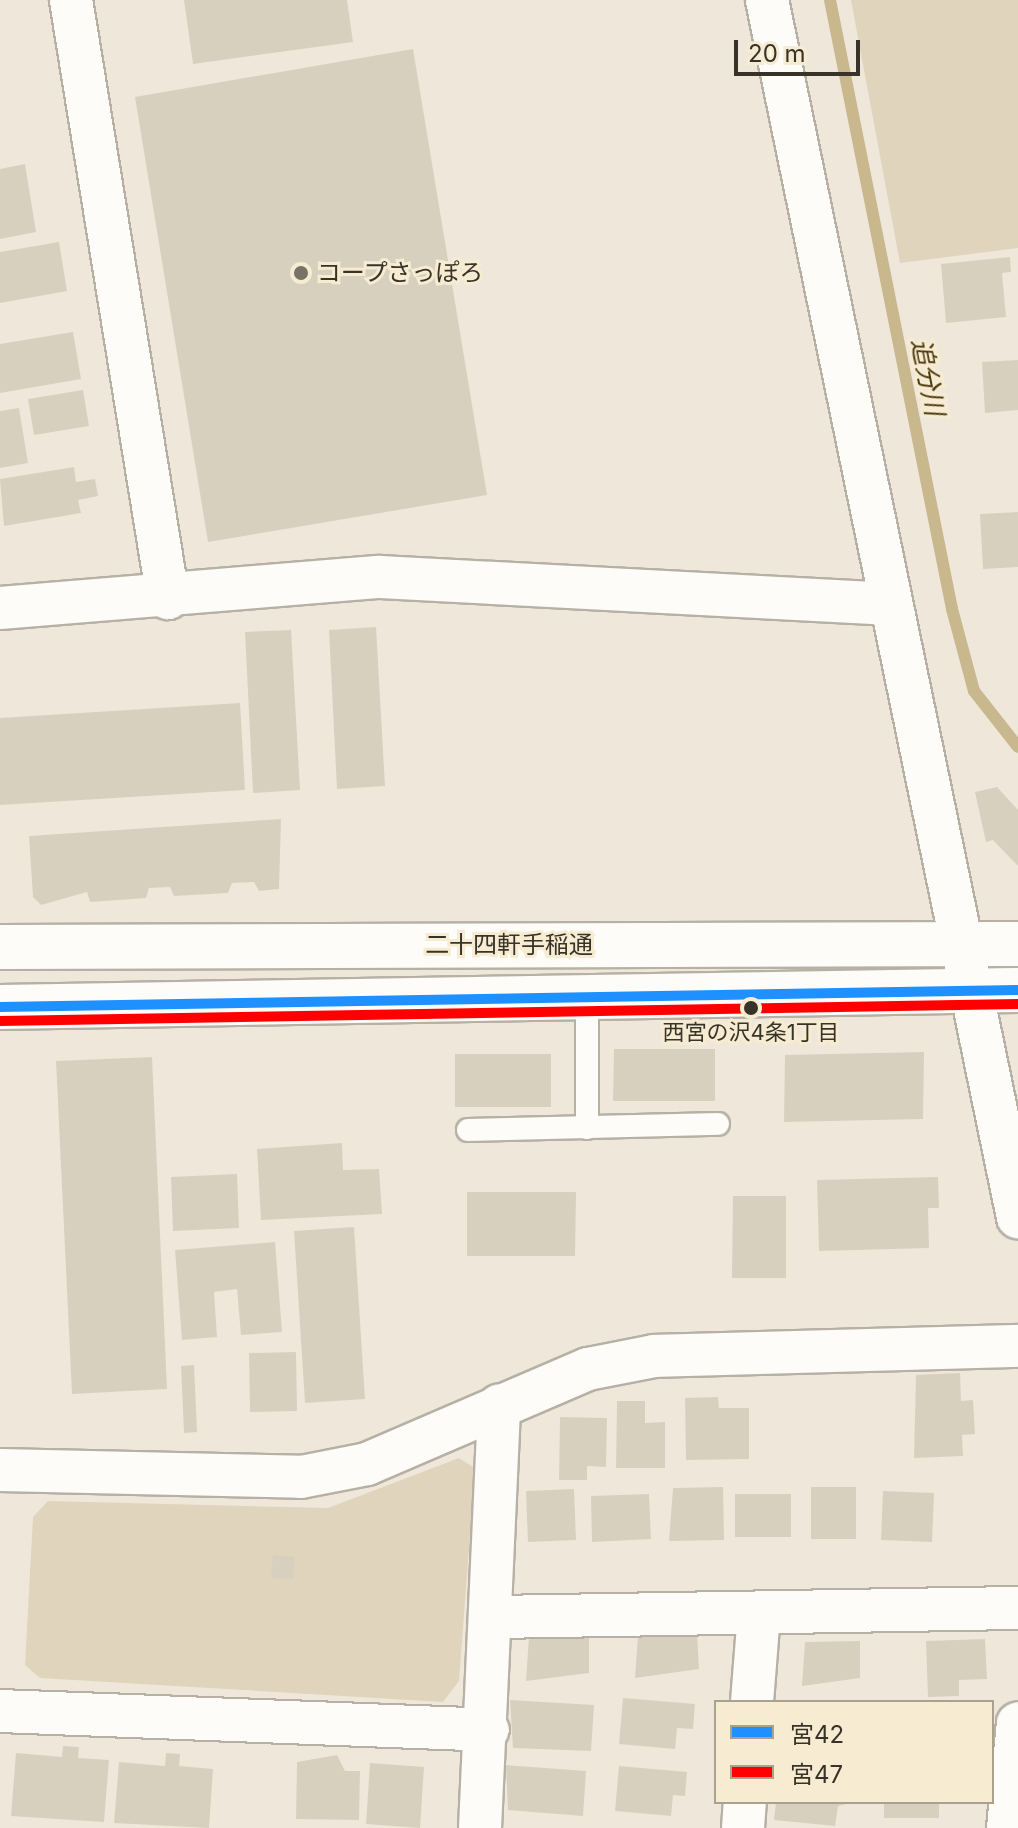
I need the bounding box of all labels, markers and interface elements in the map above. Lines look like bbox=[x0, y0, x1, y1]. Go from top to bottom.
scale bar bbox=[738, 24, 864, 74]
text: 20 m bbox=[748, 39, 806, 68]
place label: コープさっぽろ bbox=[317, 259, 485, 287]
marker: コープさっぽろ bbox=[292, 264, 310, 282]
water label: 追分川 bbox=[905, 336, 951, 418]
street label: 二十四軒手稲通 bbox=[425, 931, 593, 959]
marker: 西宮の沢4条1丁目 bbox=[743, 1000, 759, 1016]
place label: 西宮の沢4条1丁目 bbox=[662, 1020, 840, 1046]
legend bbox=[714, 1700, 994, 1804]
text: 宮42 bbox=[790, 1720, 844, 1749]
text: 宮47 bbox=[790, 1760, 843, 1789]

